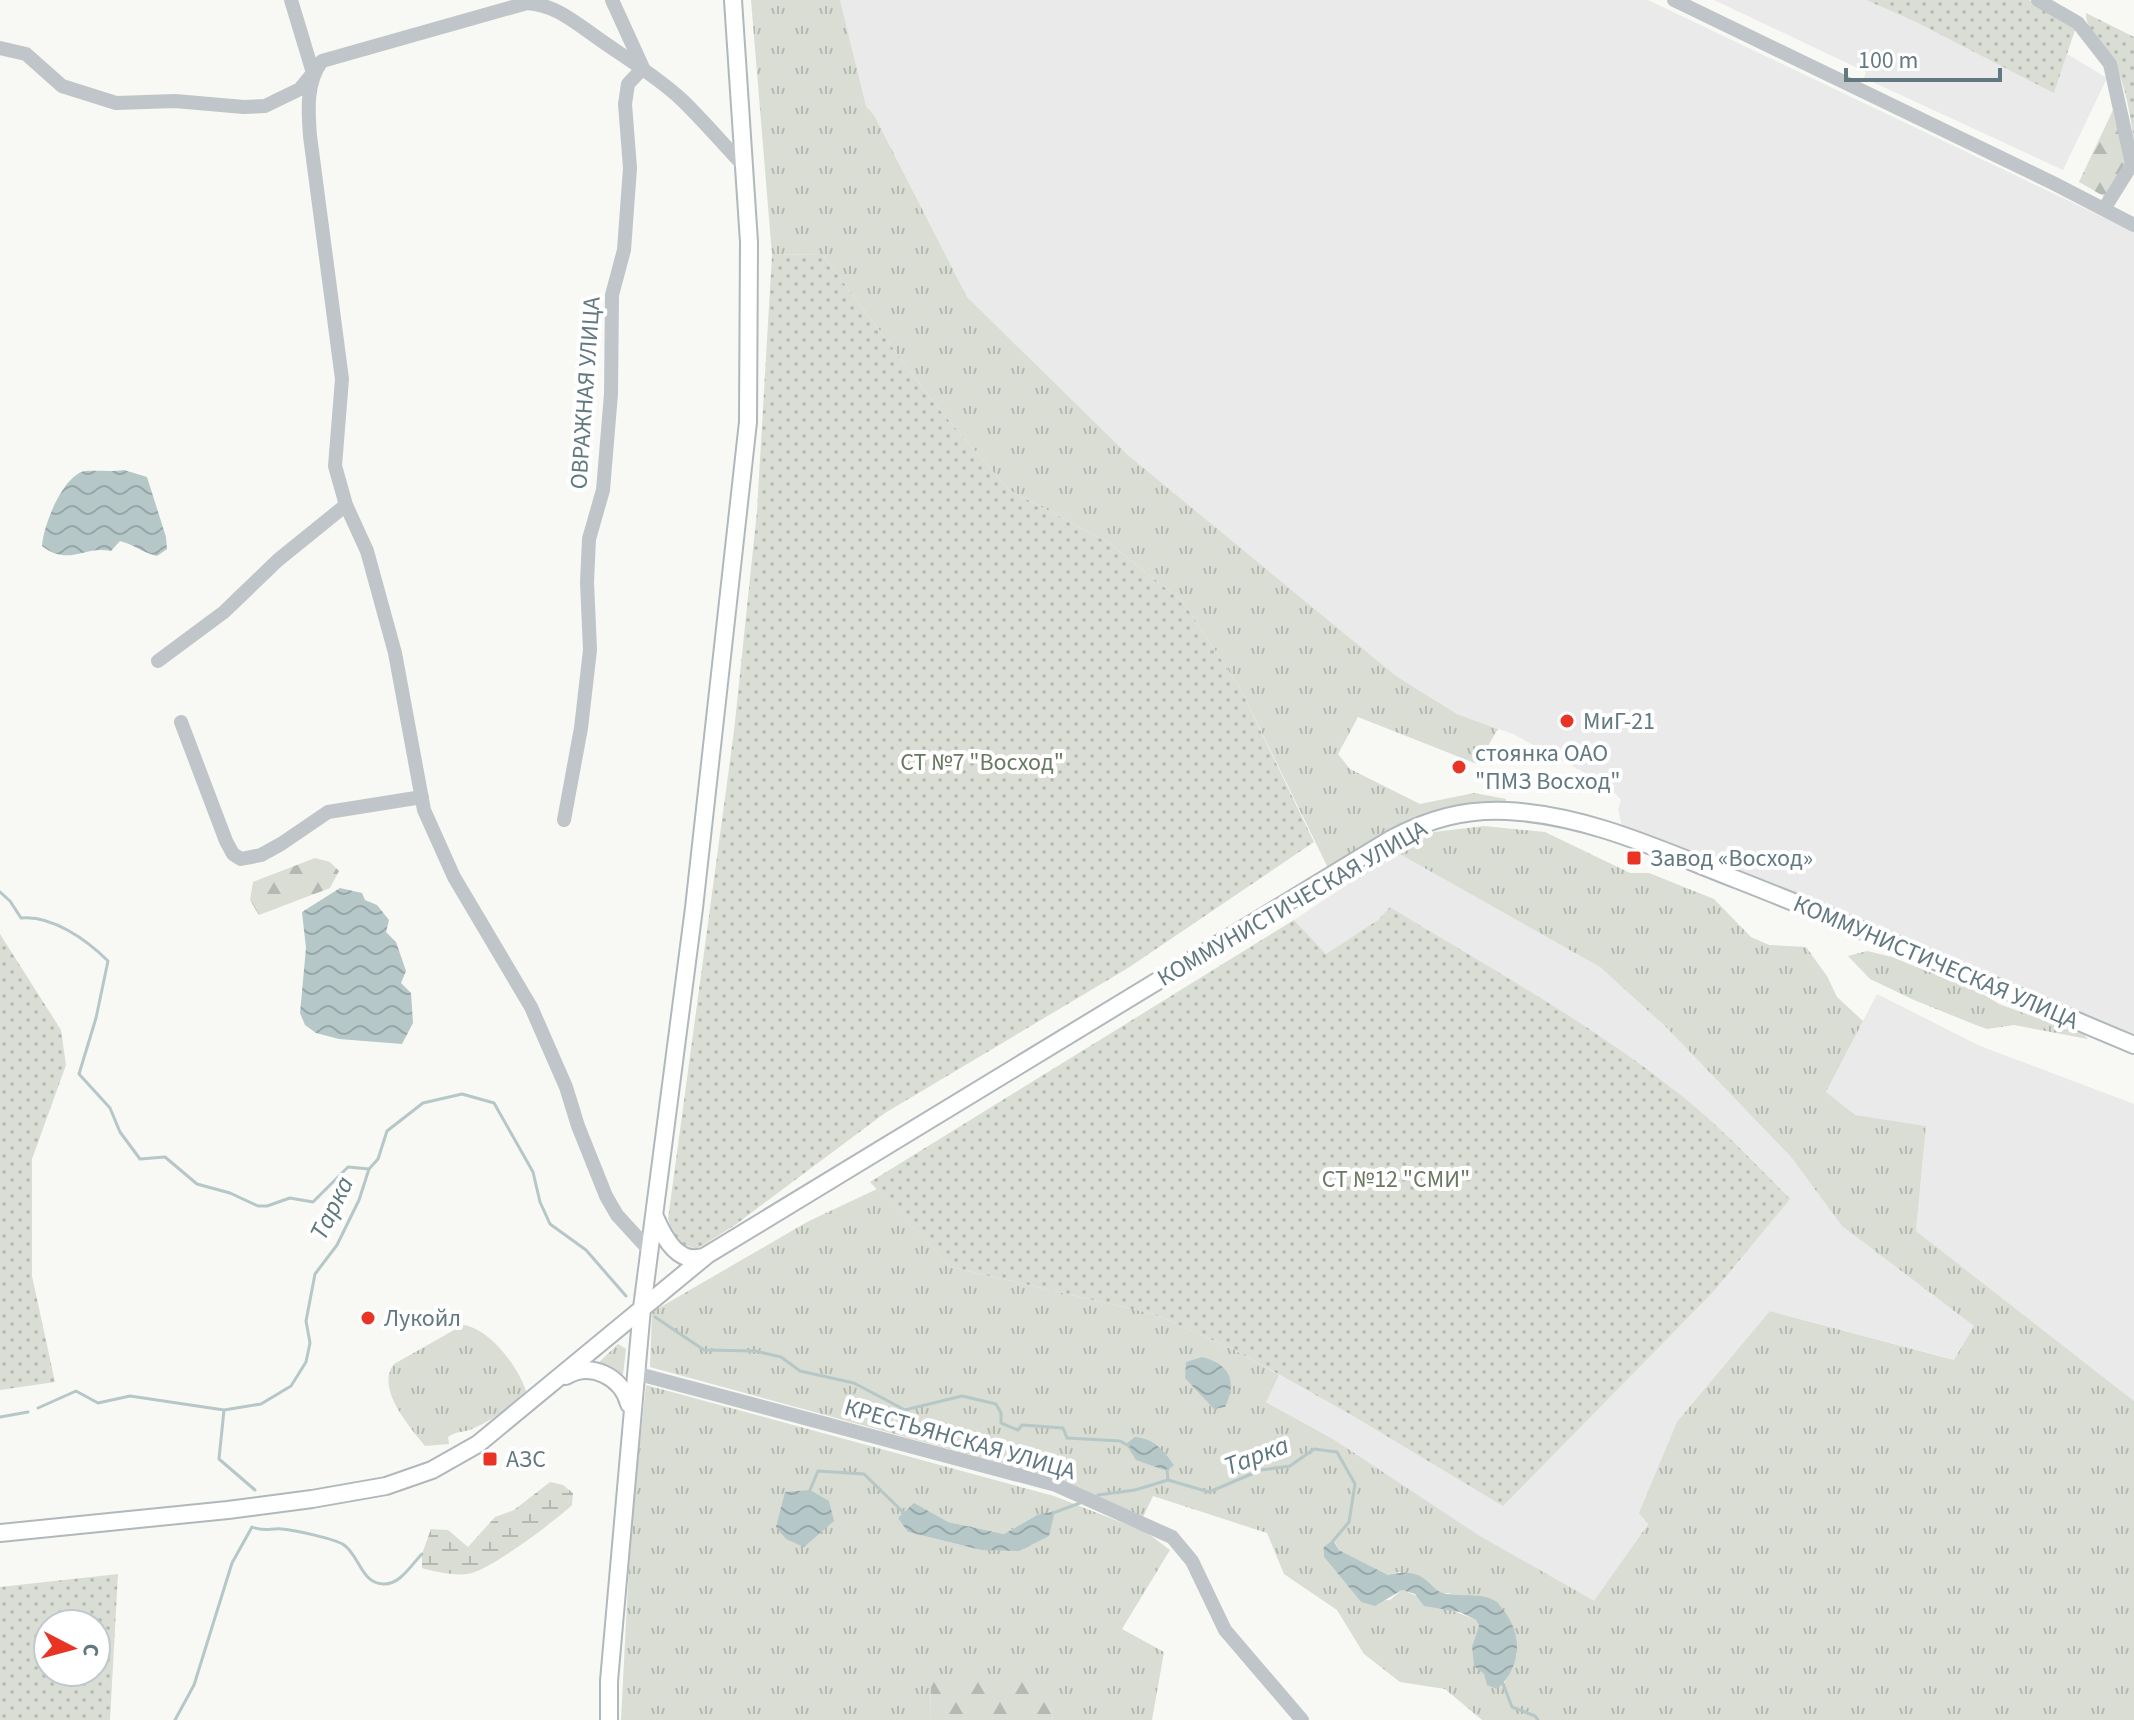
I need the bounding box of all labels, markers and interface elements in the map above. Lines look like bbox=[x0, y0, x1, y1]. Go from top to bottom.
scale bar bbox=[1846, 32, 2000, 82]
text: 100 m bbox=[1858, 43, 1918, 78]
street label: ОВРАЖНАЯ УЛИЦА bbox=[561, 296, 610, 491]
place label: МиГ-21 bbox=[1583, 704, 1655, 739]
marker: МиГ-21 bbox=[1558, 712, 1576, 730]
place label: стоянка ОАО "ПМЗ Восход" bbox=[1475, 736, 1621, 799]
park label: СТ №7 "Восход" bbox=[900, 745, 1064, 780]
marker: стоянка ОАО "ПМЗ Восход" bbox=[1450, 758, 1468, 776]
street label: КОММУНИСТИЧЕСКАЯ УЛИЦА bbox=[1151, 812, 1434, 995]
place label: Завод «Восход» bbox=[1650, 841, 1813, 876]
marker: Завод «Восход» bbox=[1625, 849, 1643, 867]
street label: КОММУНИСТИЧЕСКАЯ УЛИЦА bbox=[1788, 886, 2084, 1039]
park label: СТ №12 "СМИ" bbox=[1322, 1162, 1470, 1197]
water label: Тарка bbox=[300, 1170, 363, 1246]
place label: Лукойл bbox=[384, 1301, 461, 1336]
marker: Лукойл bbox=[359, 1309, 377, 1327]
street label: КРЕСТЬЯНСКАЯ УЛИЦА bbox=[840, 1390, 1080, 1489]
water label: Тарка bbox=[1218, 1426, 1294, 1485]
place label: АЗС bbox=[506, 1442, 546, 1477]
marker: АЗС bbox=[481, 1450, 499, 1468]
north arrow bbox=[32, 1608, 112, 1688]
text: С bbox=[74, 1642, 107, 1658]

